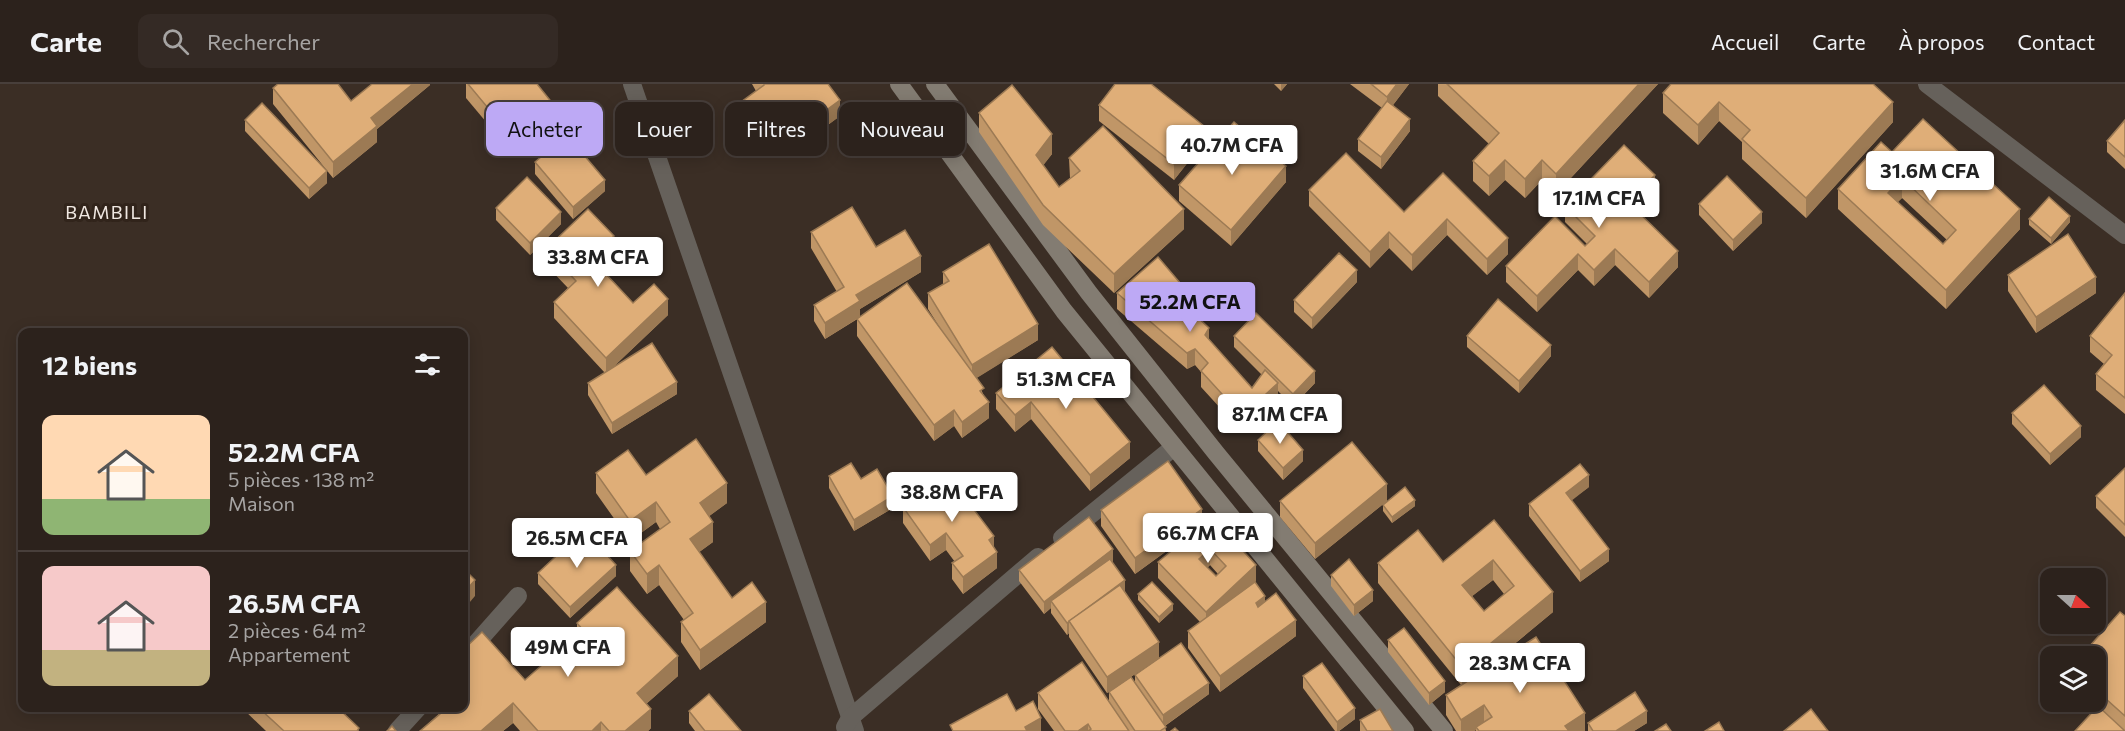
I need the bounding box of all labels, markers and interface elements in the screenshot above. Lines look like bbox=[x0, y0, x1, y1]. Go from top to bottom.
search box bbox=[138, 14, 558, 68]
text: Carte bbox=[30, 24, 102, 58]
icon: search bbox=[159, 25, 192, 58]
text: Rechercher bbox=[207, 28, 320, 55]
text: Accueil bbox=[1711, 29, 1779, 54]
text: Carte bbox=[1812, 29, 1866, 54]
text: À propos bbox=[1899, 29, 1984, 54]
text: Contact bbox=[2017, 29, 2095, 54]
chip: Acheter bbox=[486, 102, 603, 156]
chip: Louer bbox=[615, 102, 713, 156]
chip: Filtres bbox=[725, 102, 827, 156]
chip: Nouveau bbox=[839, 102, 965, 156]
pin: 40.7M CFA bbox=[1163, 125, 1301, 176]
text: 40.7M CFA bbox=[1180, 132, 1284, 156]
pin: 31.6M CFA bbox=[1861, 151, 1999, 202]
text: 31.6M CFA bbox=[1880, 158, 1980, 182]
pin: 17.1M CFA bbox=[1530, 178, 1668, 229]
text: 17.1M CFA bbox=[1552, 185, 1646, 209]
district label: BAMBILI bbox=[65, 201, 149, 223]
pin: 33.8M CFA bbox=[529, 237, 667, 288]
text: 33.8M CFA bbox=[547, 244, 649, 268]
pin: 52.2M CFA bbox=[1121, 282, 1259, 333]
text: 52.2M CFA bbox=[1139, 289, 1241, 313]
icon: filters bbox=[411, 348, 444, 381]
text: 12 biens bbox=[42, 349, 137, 380]
pin: 51.3M CFA bbox=[997, 359, 1135, 410]
text: 51.3M CFA bbox=[1016, 366, 1116, 390]
pin: 87.1M CFA bbox=[1211, 394, 1349, 445]
text: 87.1M CFA bbox=[1232, 401, 1328, 425]
text: 52.2M CFA bbox=[228, 436, 360, 467]
icon: home bbox=[90, 439, 162, 511]
text: 5 pièces · 138 m² bbox=[228, 467, 374, 491]
pin: 38.8M CFA bbox=[883, 472, 1021, 523]
text: 38.8M CFA bbox=[901, 479, 1004, 503]
text: Maison bbox=[228, 491, 295, 515]
pin: 66.7M CFA bbox=[1139, 513, 1277, 564]
pin: 26.5M CFA bbox=[508, 518, 646, 569]
text: 66.7M CFA bbox=[1157, 520, 1259, 544]
text: 26.5M CFA bbox=[526, 525, 628, 549]
north arrow bbox=[2040, 568, 2106, 634]
map controls bbox=[2040, 568, 2106, 712]
text: 26.5M CFA bbox=[228, 587, 361, 618]
icon: home bbox=[90, 590, 162, 662]
text: 2 pièces · 64 m² bbox=[228, 618, 366, 642]
pin: 49M CFA bbox=[513, 627, 623, 678]
text: 49M CFA bbox=[525, 634, 611, 658]
text: Appartement bbox=[228, 642, 350, 666]
pin: 28.3M CFA bbox=[1451, 643, 1589, 694]
button: layers bbox=[2040, 646, 2106, 712]
text: 28.3M CFA bbox=[1469, 650, 1571, 674]

